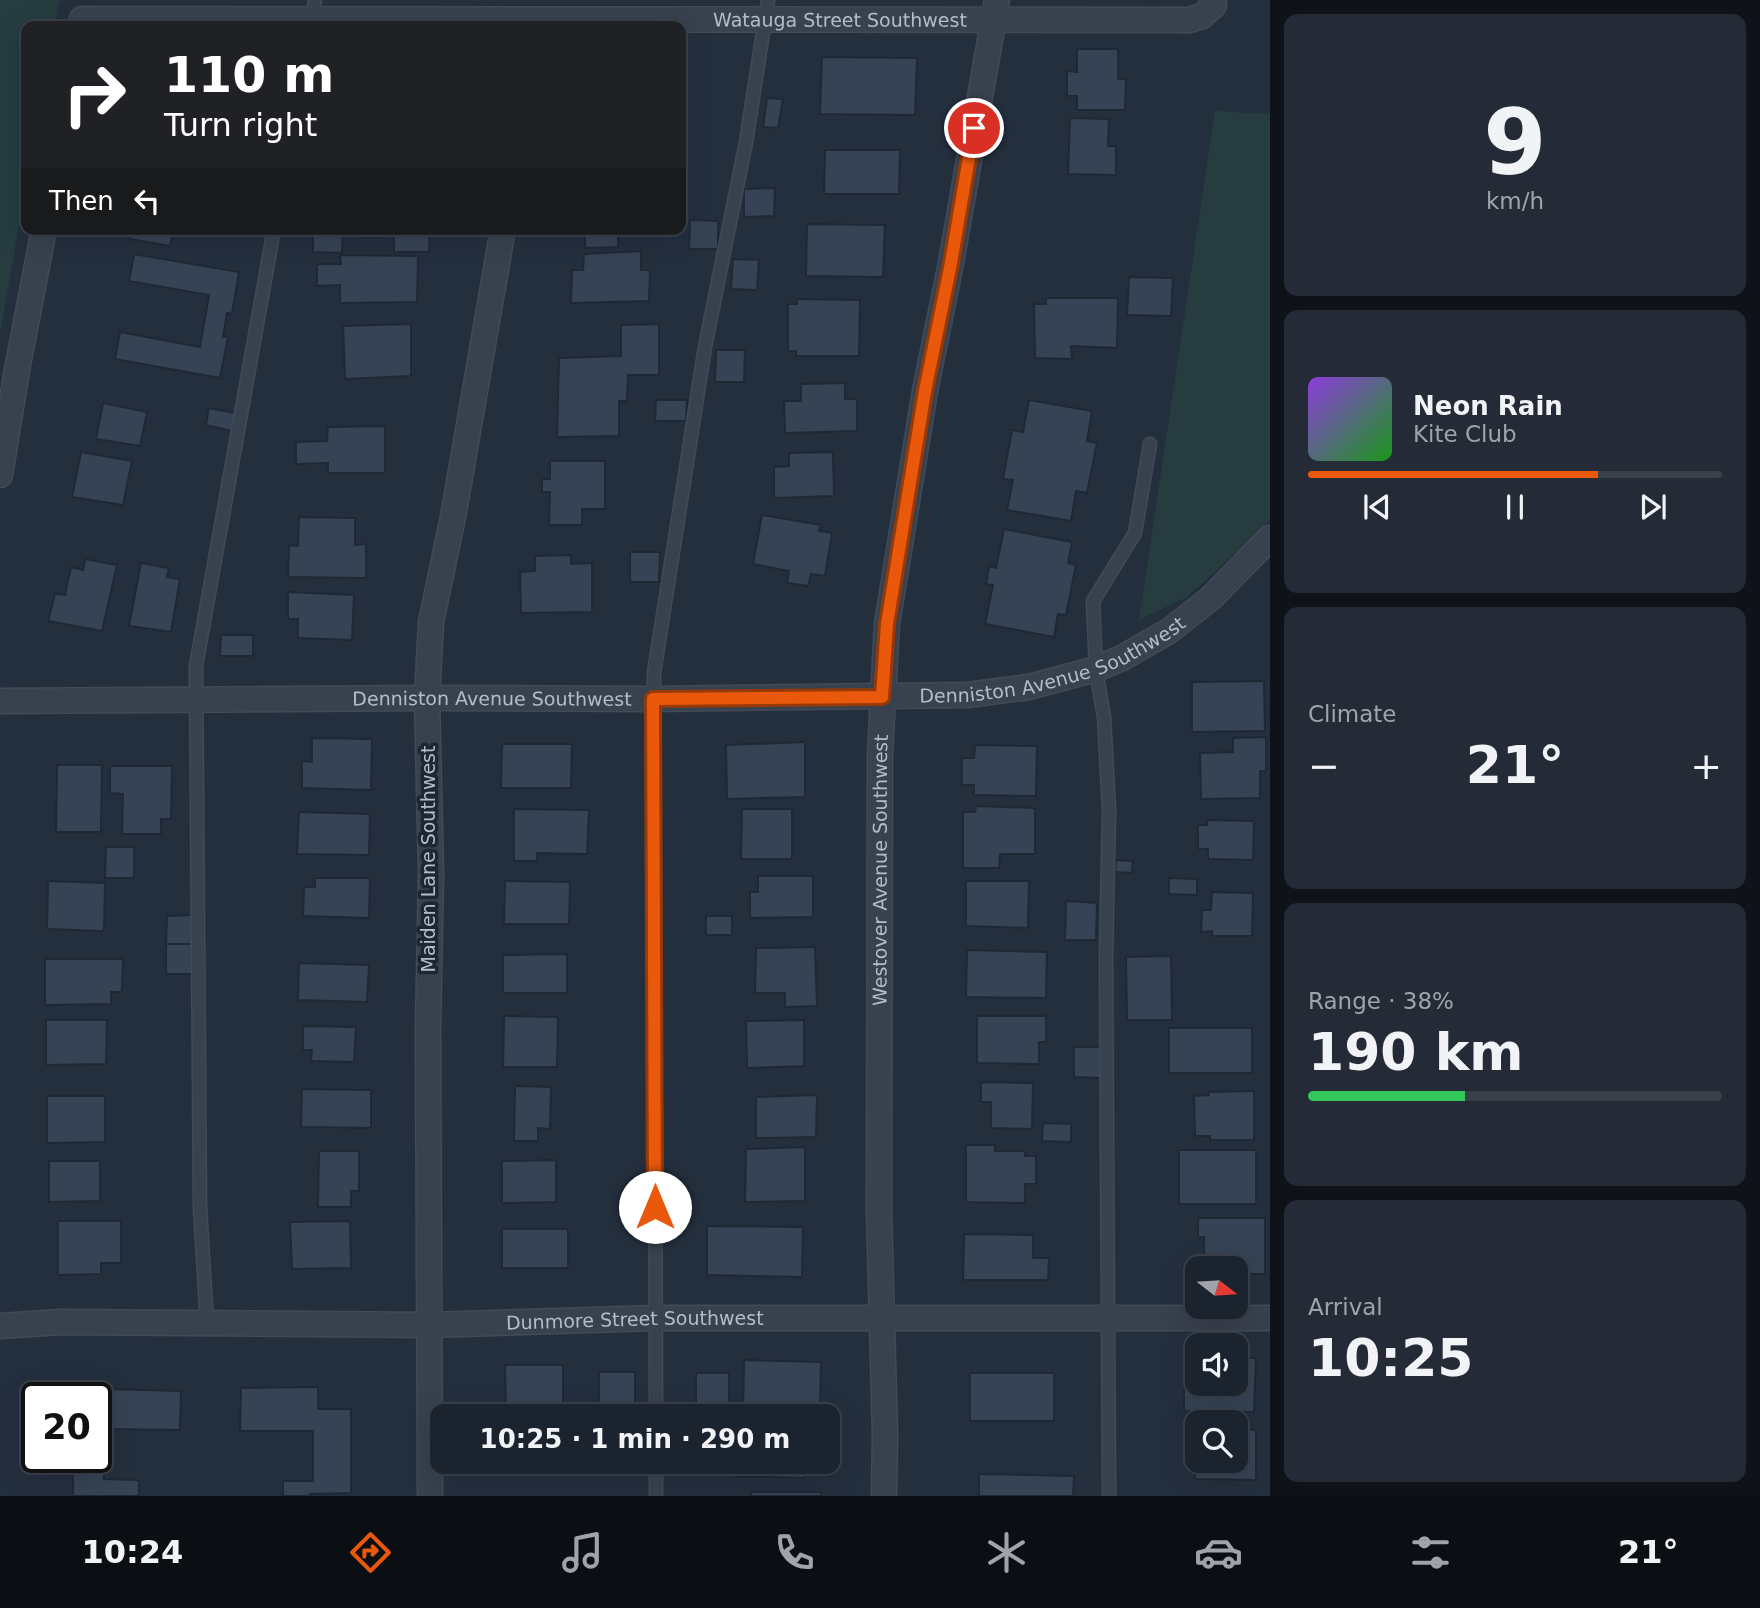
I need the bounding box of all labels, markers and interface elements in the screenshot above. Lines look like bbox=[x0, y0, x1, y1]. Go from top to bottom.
street label: Watauga Street Southwest bbox=[713, 9, 967, 31]
text: 110 m bbox=[164, 47, 334, 104]
icon: right bbox=[49, 49, 140, 140]
text: 9 bbox=[1483, 90, 1547, 195]
pin bbox=[944, 98, 1004, 158]
text: Turn right bbox=[164, 106, 317, 144]
icon: arrive bbox=[955, 109, 993, 147]
icon: left bbox=[128, 182, 166, 220]
text: Then bbox=[49, 186, 114, 216]
text: km/h bbox=[1486, 188, 1544, 214]
text: Neon Rain bbox=[1413, 391, 1563, 421]
text: Kite Club bbox=[1413, 421, 1517, 447]
icon: previous bbox=[1358, 488, 1396, 526]
icon: pause bbox=[1496, 488, 1534, 526]
icon: next bbox=[1634, 488, 1672, 526]
street label: Denniston Avenue Southwest bbox=[919, 612, 1189, 707]
street label: Denniston Avenue Southwest bbox=[352, 687, 632, 710]
text: Climate bbox=[1308, 701, 1397, 727]
street label: Westover Avenue Southwest bbox=[868, 734, 892, 1006]
text: 21° bbox=[1466, 735, 1564, 795]
text: − bbox=[1308, 744, 1340, 788]
text: + bbox=[1690, 744, 1722, 788]
street label: Maiden Lane Southwest bbox=[417, 746, 439, 972]
text: Range · 38% bbox=[1308, 988, 1454, 1014]
text: 190 km bbox=[1308, 1022, 1523, 1082]
position arrow bbox=[618, 1170, 692, 1244]
north arrow bbox=[1185, 1256, 1248, 1320]
map controls bbox=[1185, 1256, 1248, 1473]
text: Arrival bbox=[1308, 1294, 1383, 1320]
street label: Dunmore Street Southwest bbox=[506, 1307, 764, 1334]
text: 10:25 bbox=[1308, 1328, 1474, 1388]
button: sound bbox=[1185, 1333, 1248, 1396]
speed limit sign: 20 bbox=[21, 1382, 112, 1473]
button: search bbox=[1185, 1410, 1248, 1473]
text: 10:25 · 1 min · 290 m bbox=[480, 1424, 790, 1454]
icon: directions bbox=[346, 1528, 395, 1577]
icon: music bbox=[558, 1528, 607, 1577]
icon: phone bbox=[770, 1528, 819, 1577]
icon: climate bbox=[982, 1528, 1031, 1577]
icon: car bbox=[1194, 1528, 1243, 1577]
icon: filters bbox=[1406, 1528, 1455, 1577]
text: 10:24 bbox=[81, 1533, 183, 1571]
text: 21° bbox=[1618, 1533, 1678, 1571]

